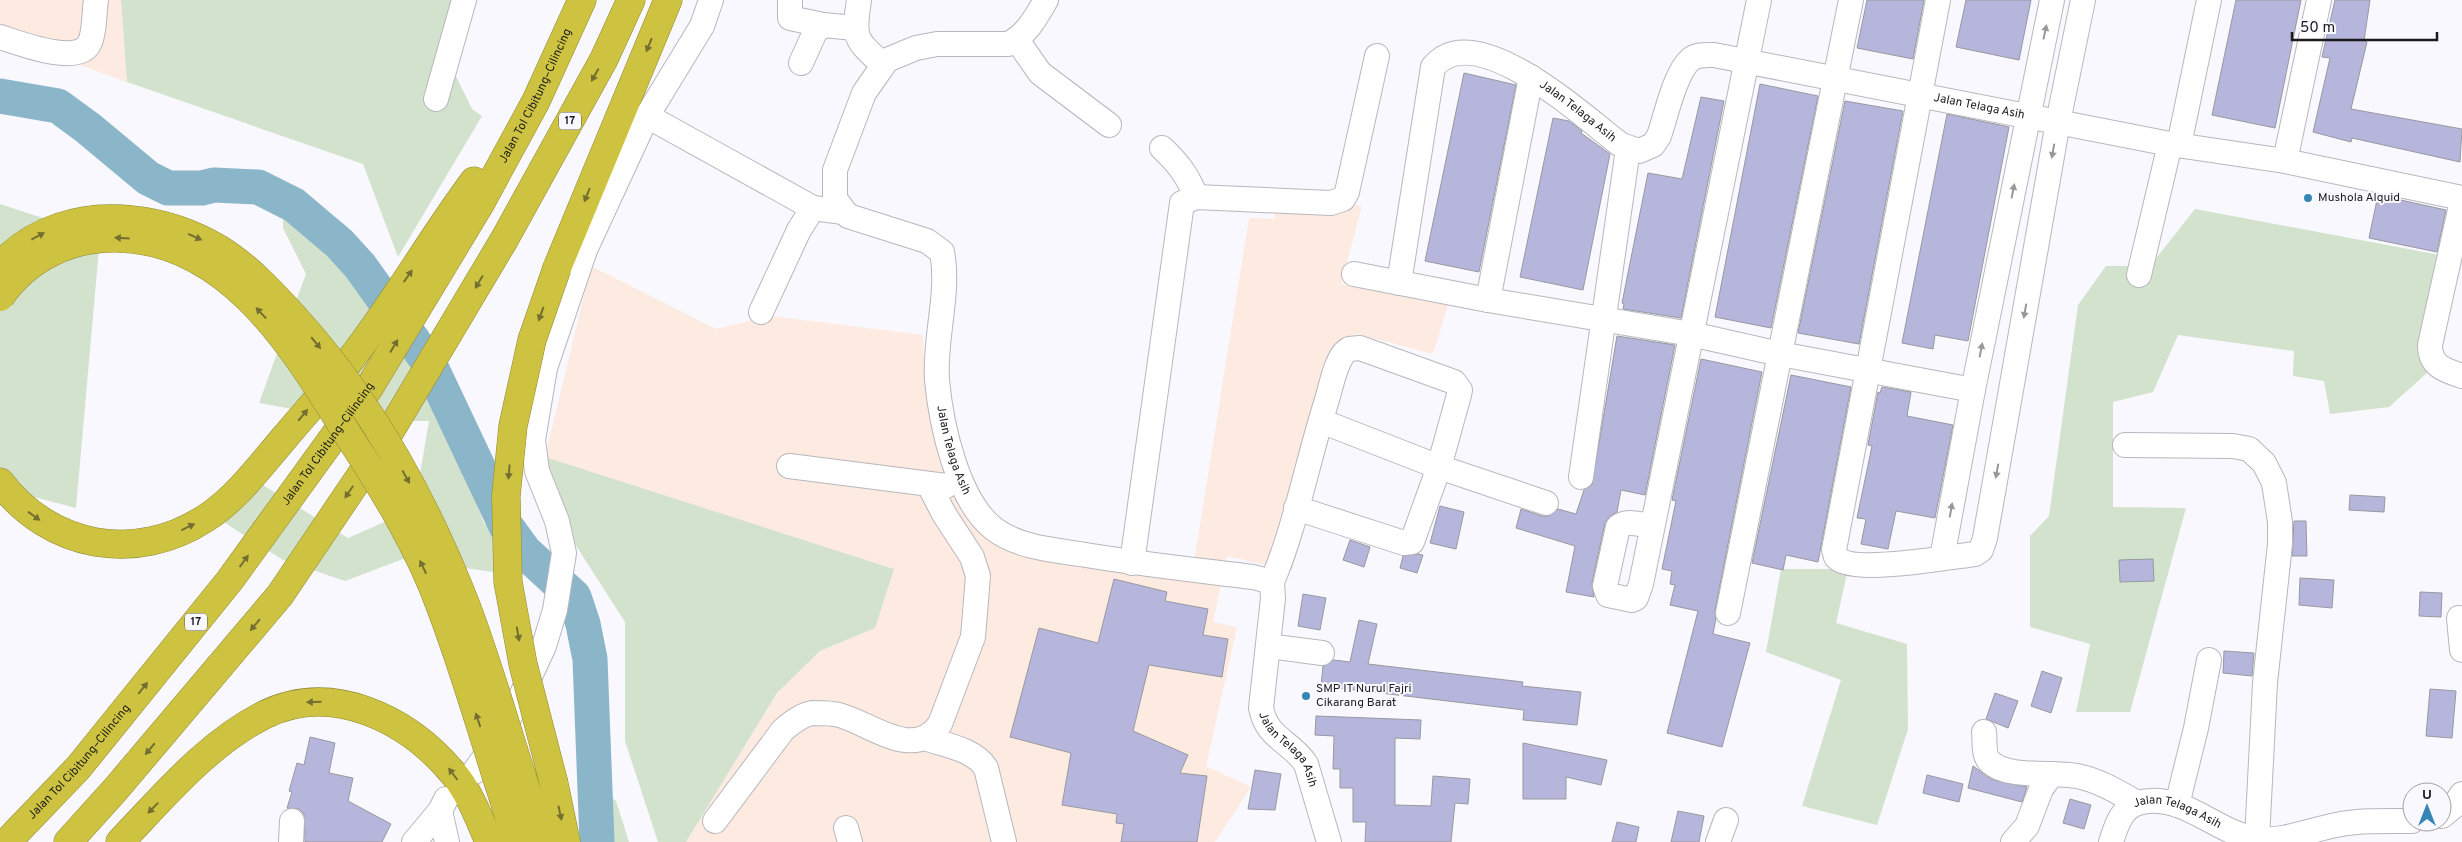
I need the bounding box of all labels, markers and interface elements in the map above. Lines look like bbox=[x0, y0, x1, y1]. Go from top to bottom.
scale bar bbox=[2292, 10, 2437, 42]
text: 50 m bbox=[2300, 19, 2335, 38]
one-way arrow bbox=[2041, 24, 2049, 39]
street label: Jalan Tol Cibitung–Cilincing bbox=[496, 26, 576, 166]
one-way arrow bbox=[645, 38, 653, 53]
one-way arrow bbox=[591, 68, 599, 83]
street label: Jalan Telaga Asih bbox=[1536, 77, 1619, 146]
street label: Jalan Telaga Asih bbox=[1932, 90, 2026, 123]
road number: 17 bbox=[559, 112, 581, 130]
one-way arrow bbox=[2049, 143, 2057, 159]
one-way arrow bbox=[2009, 183, 2017, 199]
one-way arrow bbox=[583, 188, 591, 202]
place label: Mushola Alquid bbox=[2318, 190, 2400, 206]
marker: Mushola Alquid bbox=[2302, 192, 2314, 204]
one-way arrow bbox=[31, 232, 45, 241]
one-way arrow bbox=[188, 233, 202, 241]
one-way arrow bbox=[114, 234, 130, 242]
one-way arrow bbox=[403, 269, 413, 283]
one-way arrow bbox=[475, 275, 484, 288]
one-way arrow bbox=[2021, 303, 2029, 319]
one-way arrow bbox=[255, 307, 267, 319]
one-way arrow bbox=[537, 307, 545, 322]
one-way arrow bbox=[310, 336, 322, 348]
one-way arrow bbox=[390, 339, 399, 352]
one-way arrow bbox=[1977, 342, 1985, 358]
street label: Jalan Tol Cibitung–Cilincing bbox=[278, 380, 378, 509]
street label: Jalan Telaga Asih bbox=[932, 404, 974, 498]
one-way arrow bbox=[298, 409, 309, 422]
one-way arrow bbox=[1993, 463, 2001, 479]
one-way arrow bbox=[504, 465, 512, 481]
one-way arrow bbox=[402, 470, 410, 485]
one-way arrow bbox=[344, 486, 354, 499]
one-way arrow bbox=[1947, 502, 1955, 518]
one-way arrow bbox=[27, 511, 41, 521]
one-way arrow bbox=[181, 523, 195, 531]
one-way arrow bbox=[239, 554, 249, 567]
one-way arrow bbox=[419, 560, 427, 574]
road number: 17 bbox=[185, 614, 207, 630]
one-way arrow bbox=[249, 618, 260, 631]
one-way arrow bbox=[514, 626, 522, 642]
one-way arrow bbox=[138, 681, 149, 694]
place label: SMP IT Nurul Fajri Cikarang Barat bbox=[1316, 681, 1412, 711]
marker: SMP IT Nurul Fajri Cikarang Barat bbox=[1300, 690, 1312, 702]
one-way arrow bbox=[306, 699, 322, 707]
street label: Jalan Tol Cibitung–Cilincing bbox=[25, 701, 134, 823]
street label: Jalan Telaga Asih bbox=[1254, 710, 1320, 789]
one-way arrow bbox=[474, 712, 482, 727]
one-way arrow bbox=[145, 743, 156, 755]
one-way arrow bbox=[448, 767, 458, 781]
north arrow bbox=[2402, 782, 2452, 832]
text: U bbox=[2422, 787, 2432, 804]
street label: Jalan Telaga Asih bbox=[2131, 793, 2224, 833]
one-way arrow bbox=[147, 801, 159, 813]
one-way arrow bbox=[556, 806, 564, 821]

